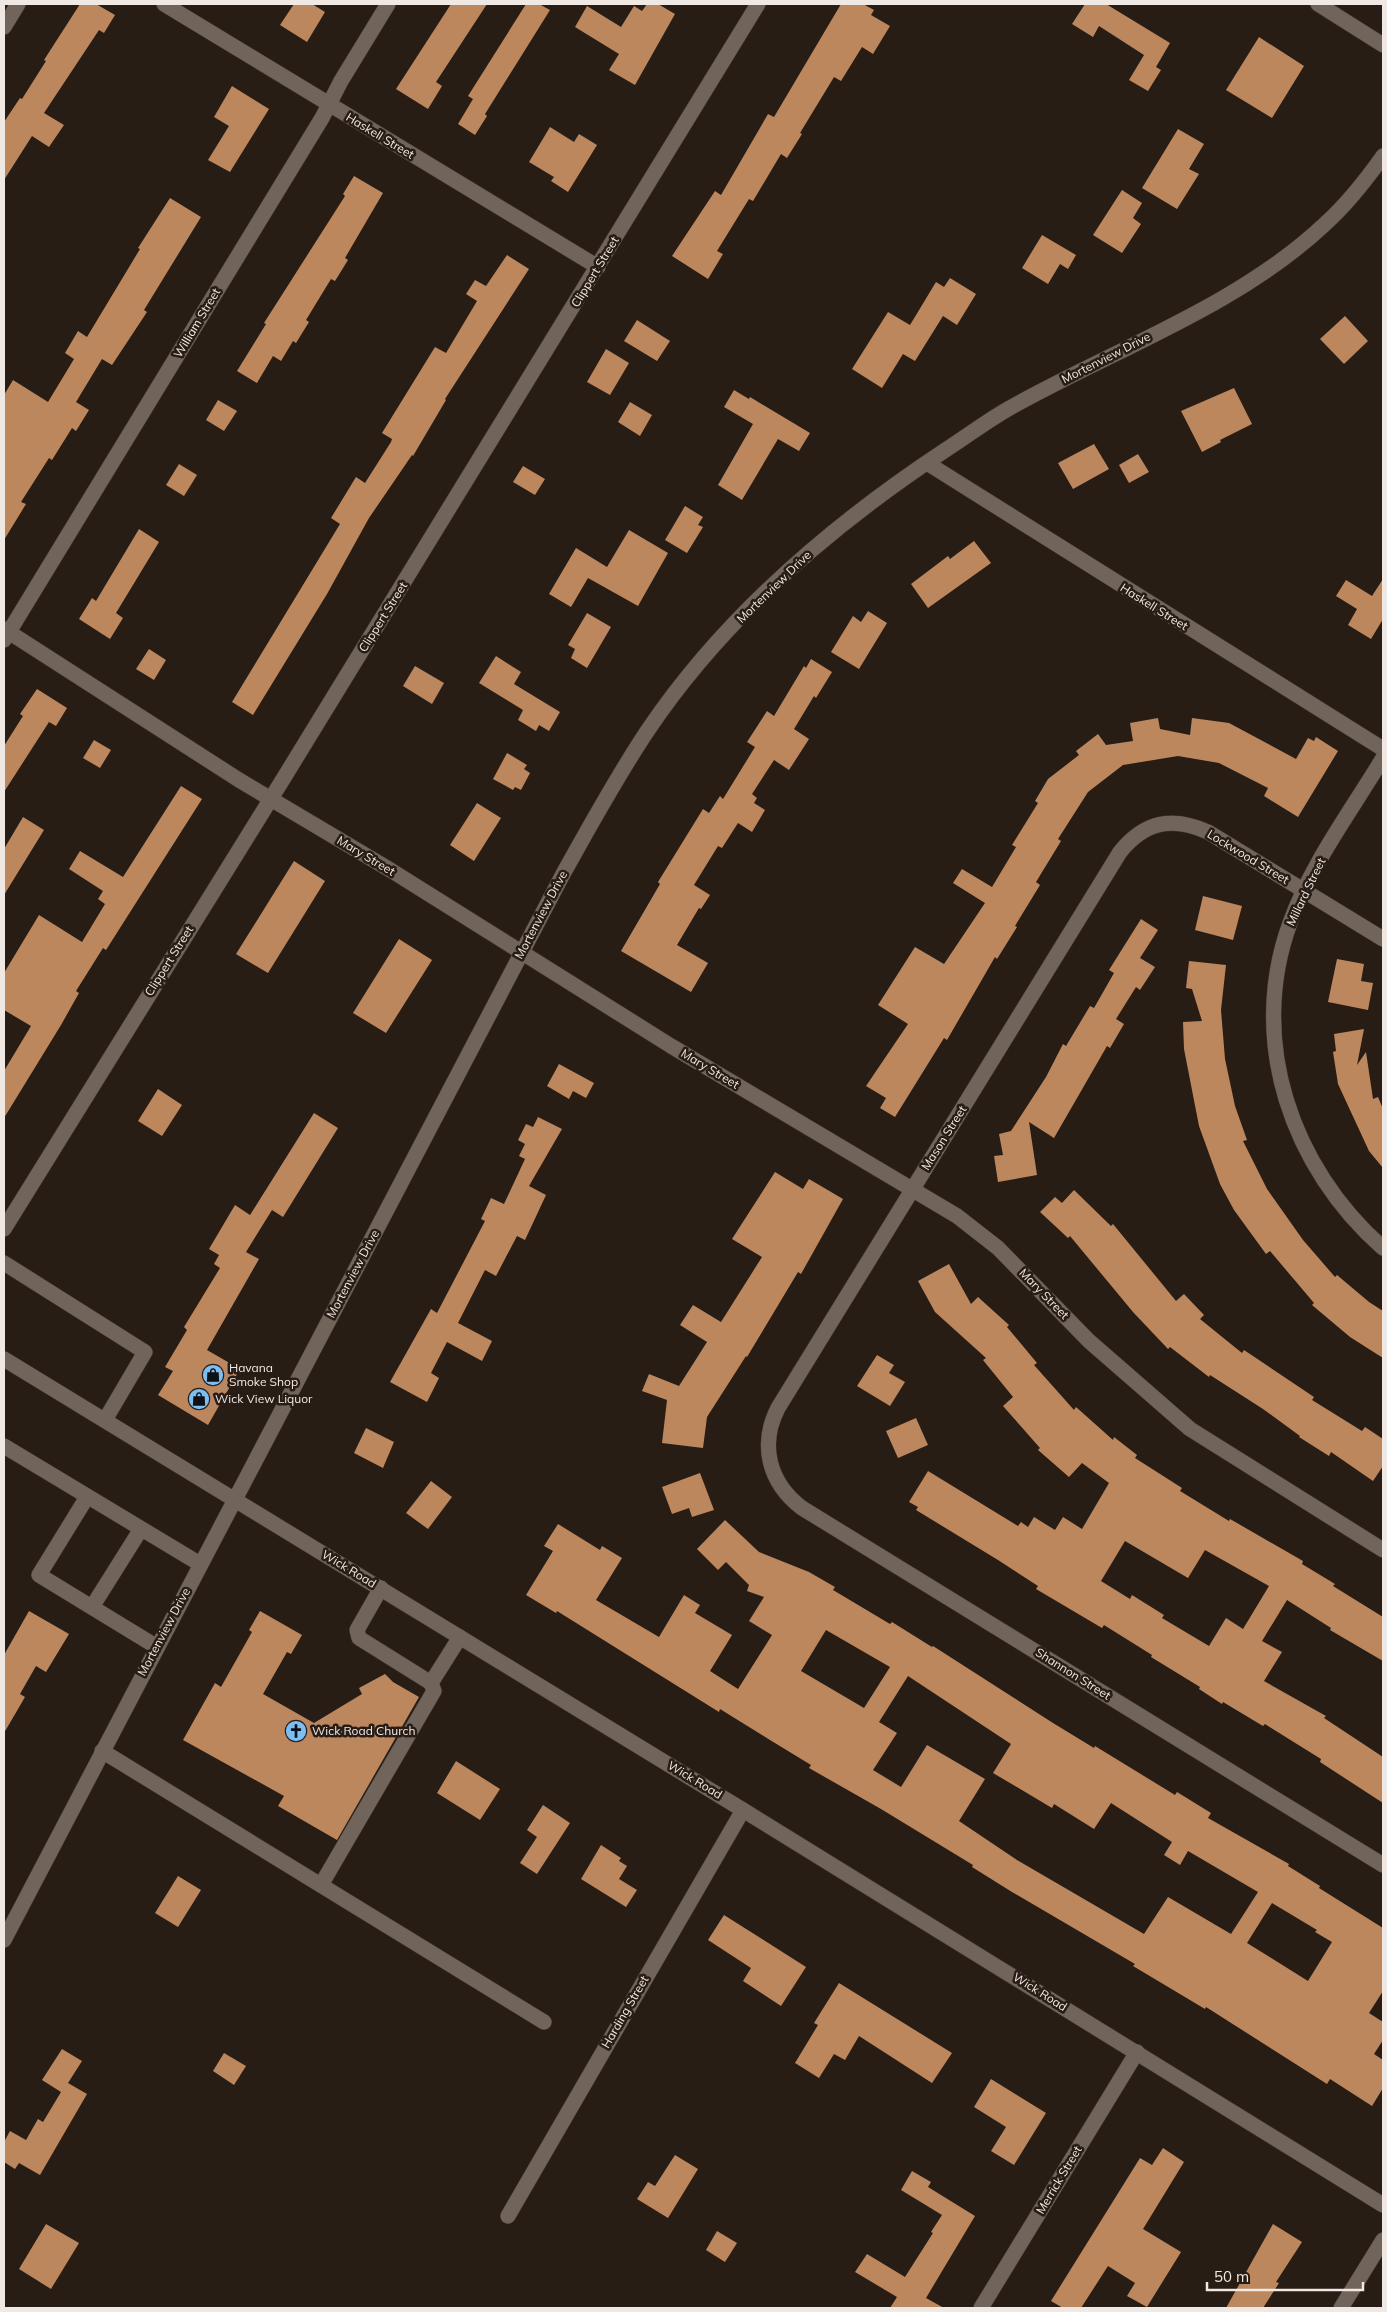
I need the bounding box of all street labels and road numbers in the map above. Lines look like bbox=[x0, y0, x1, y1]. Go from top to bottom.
street label: Haskell Street bbox=[343, 109, 417, 162]
street label: Clippert Street bbox=[568, 234, 622, 310]
street label: William Street bbox=[170, 285, 223, 360]
street label: Mortenview Drive bbox=[1059, 329, 1153, 386]
street label: Mortenview Drive bbox=[733, 547, 814, 626]
street label: Clippert Street bbox=[355, 579, 410, 655]
street label: Haskell Street bbox=[1118, 580, 1191, 633]
street label: Lockwood Street bbox=[1205, 826, 1292, 887]
street label: Mary Street bbox=[335, 832, 398, 879]
street label: Millard Street bbox=[1283, 855, 1328, 928]
street label: Mortenview Drive bbox=[511, 868, 570, 961]
street label: Clippert Street bbox=[141, 923, 196, 999]
street label: Mary Street bbox=[679, 1045, 742, 1092]
street label: Mason Street bbox=[918, 1103, 969, 1173]
street label: Mortenview Drive bbox=[323, 1227, 382, 1320]
street label: Mary Street bbox=[1016, 1265, 1072, 1322]
street label: Wick Road bbox=[319, 1546, 379, 1591]
street label: Mortenview Drive bbox=[134, 1585, 193, 1678]
street label: Shannon Street bbox=[1033, 1644, 1114, 1703]
street label: Wick Road bbox=[665, 1757, 725, 1802]
street label: Wick Road bbox=[1010, 1969, 1070, 2014]
street label: Harding Street bbox=[598, 1973, 651, 2051]
street label: Merrick Street bbox=[1032, 2143, 1085, 2217]

